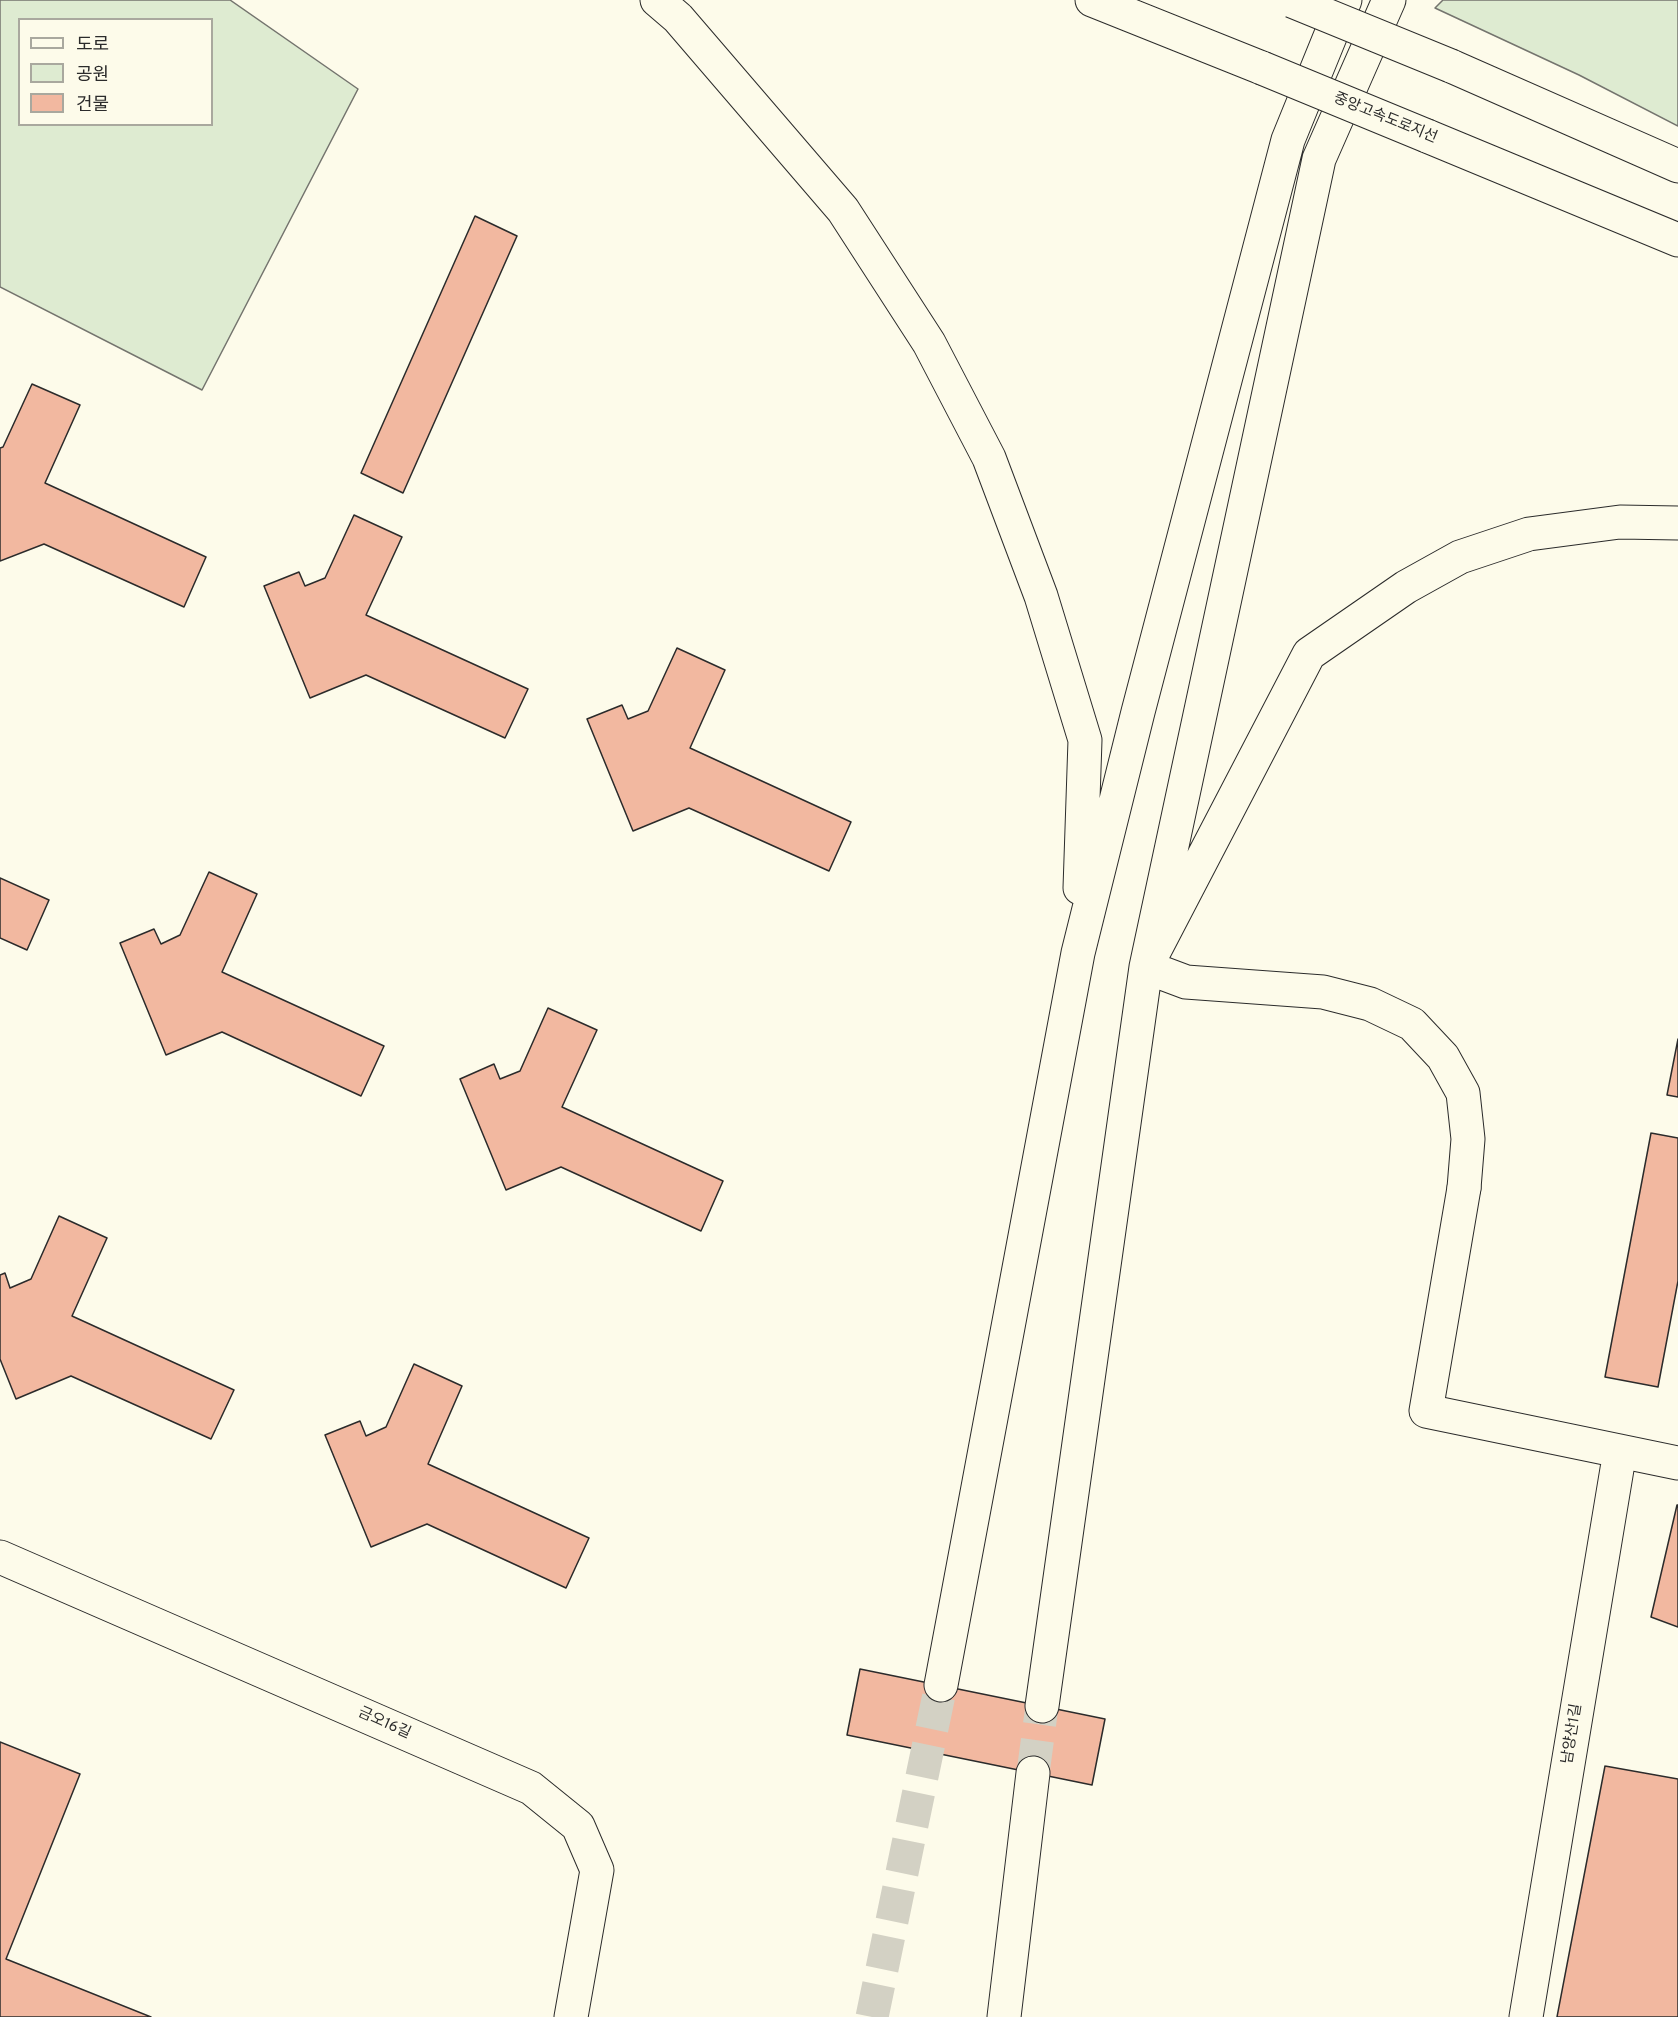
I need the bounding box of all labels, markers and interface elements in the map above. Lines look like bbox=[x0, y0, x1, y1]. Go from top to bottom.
legend bbox=[18, 18, 213, 126]
text: 도로 bbox=[76, 34, 109, 57]
text: 공원 bbox=[76, 64, 109, 87]
street label: 중앙고속도로지선 bbox=[1330, 90, 1440, 148]
text: 건물 bbox=[76, 94, 109, 117]
street label: 남양산1길 bbox=[1559, 1703, 1587, 1765]
street label: 금오16길 bbox=[355, 1704, 413, 1744]

